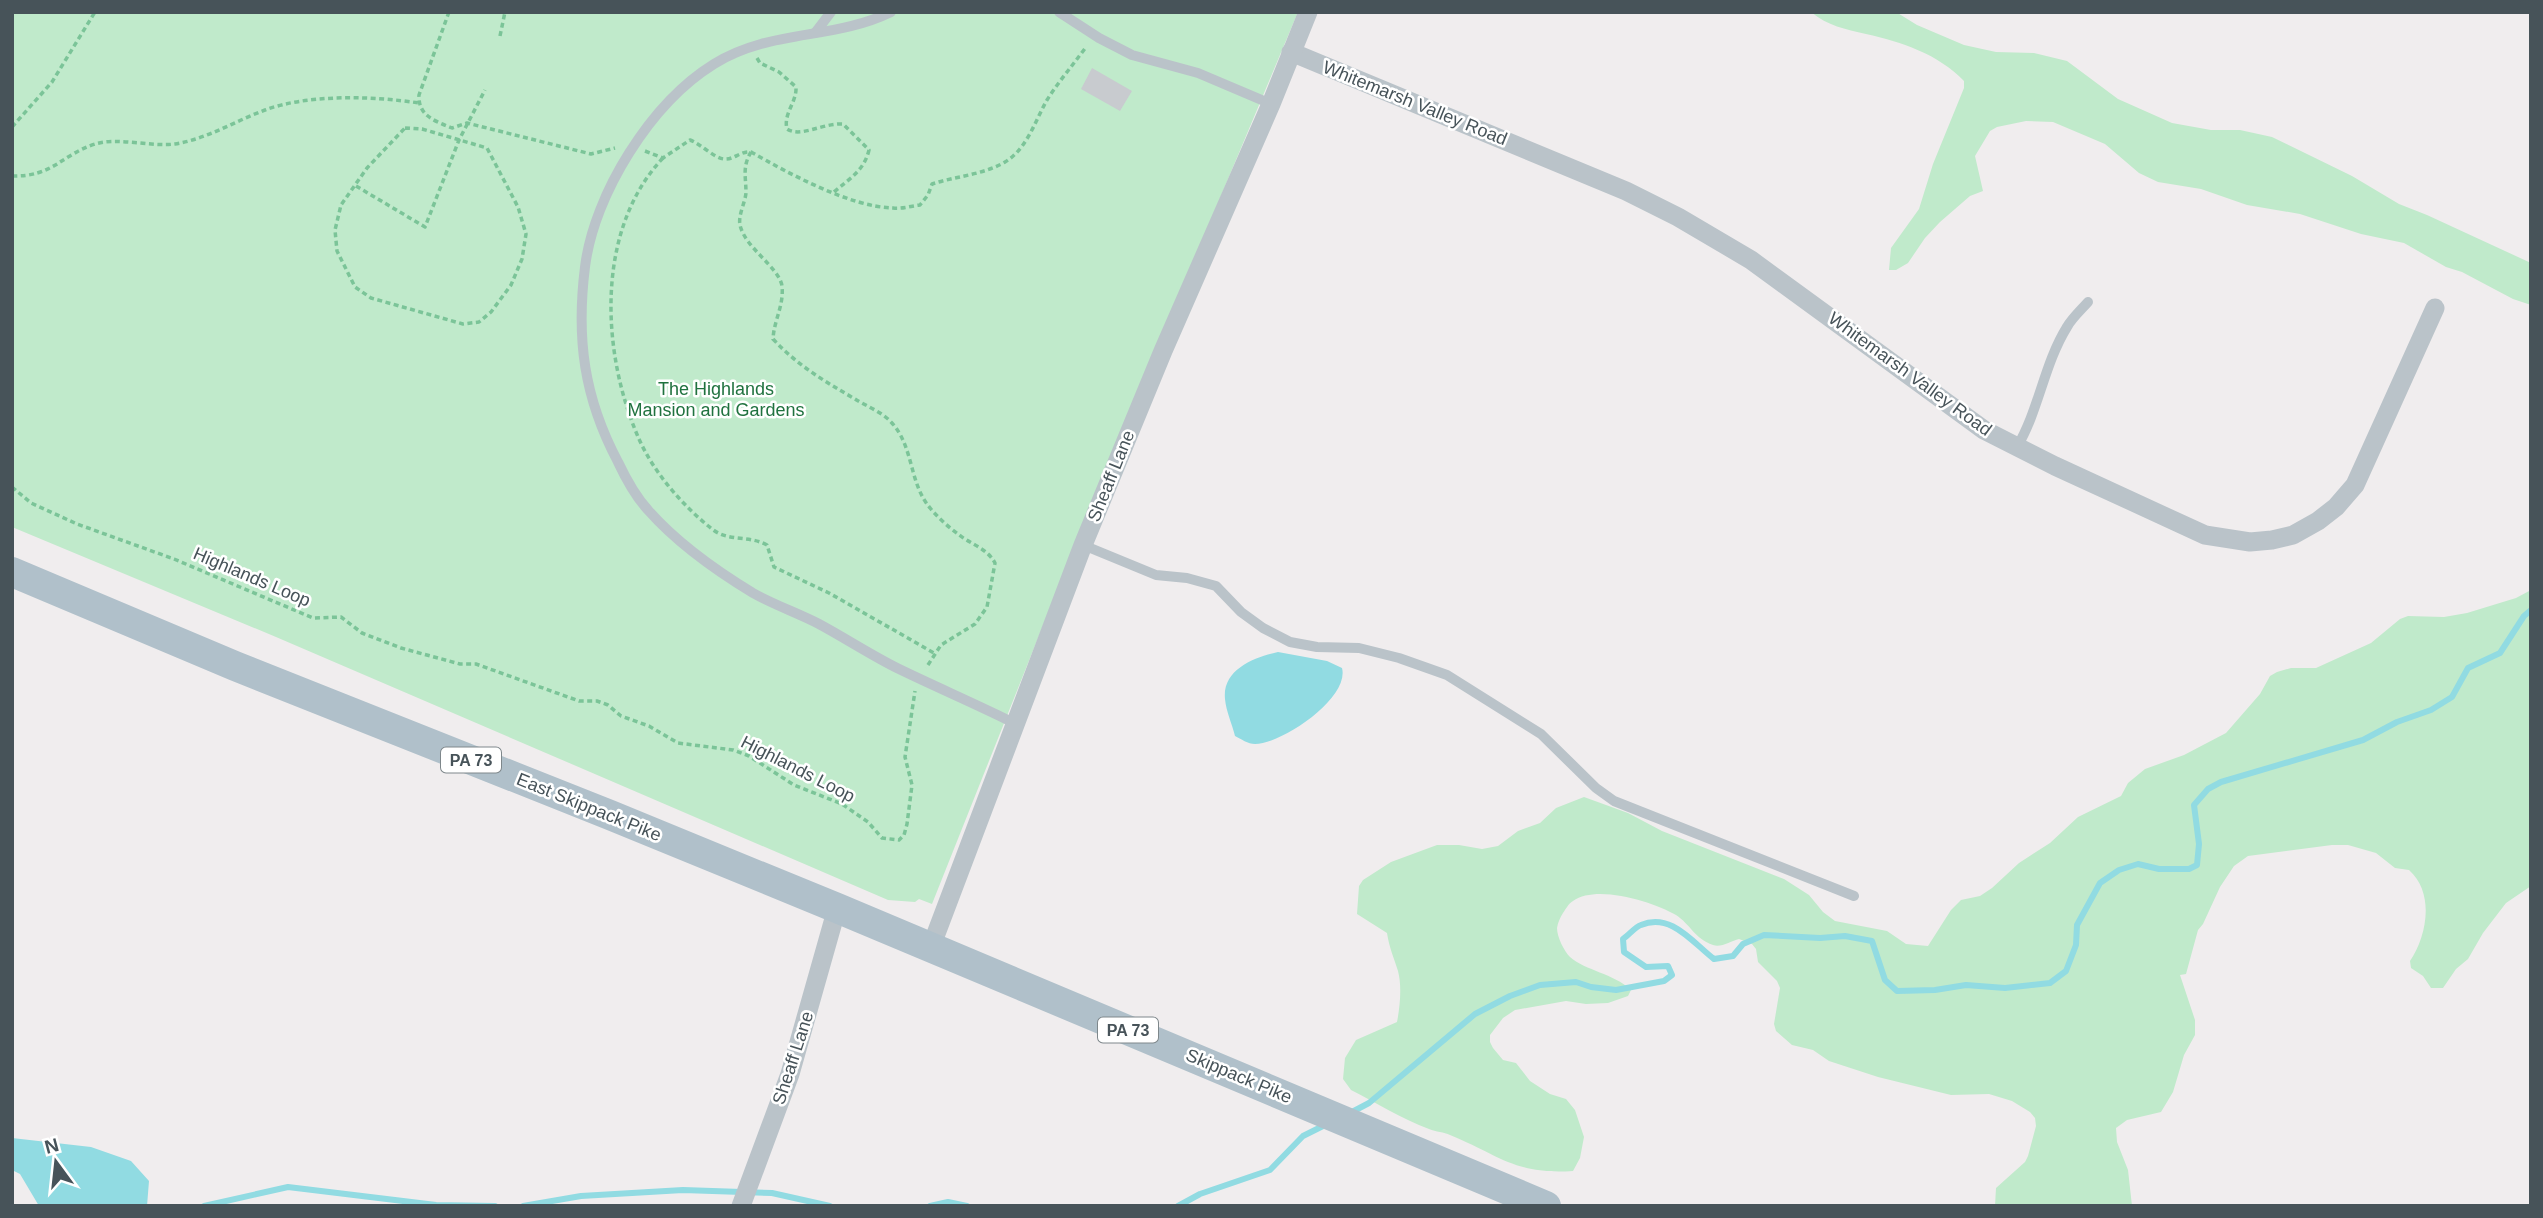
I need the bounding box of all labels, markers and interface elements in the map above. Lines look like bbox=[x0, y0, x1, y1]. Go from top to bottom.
street label: Whitemarsh Valley Road bbox=[1320, 57, 1510, 149]
street label: Whitemarsh Valley Road bbox=[1825, 308, 1995, 440]
park label: The Highlands Mansion and Gardens bbox=[627, 379, 805, 420]
street label: Sheaff Lane bbox=[1084, 427, 1138, 525]
street label: Highlands Loop bbox=[191, 543, 313, 611]
street label: Highlands Loop bbox=[738, 732, 858, 806]
road number: PA 73 bbox=[441, 748, 501, 772]
street label: East Skippack Pike bbox=[514, 769, 664, 845]
street label: Sheaff Lane bbox=[769, 1009, 817, 1107]
road number: PA 73 bbox=[1098, 1018, 1158, 1042]
street label: Skippack Pike bbox=[1183, 1045, 1295, 1107]
north arrow bbox=[21, 1127, 91, 1197]
text: N bbox=[42, 1134, 61, 1158]

